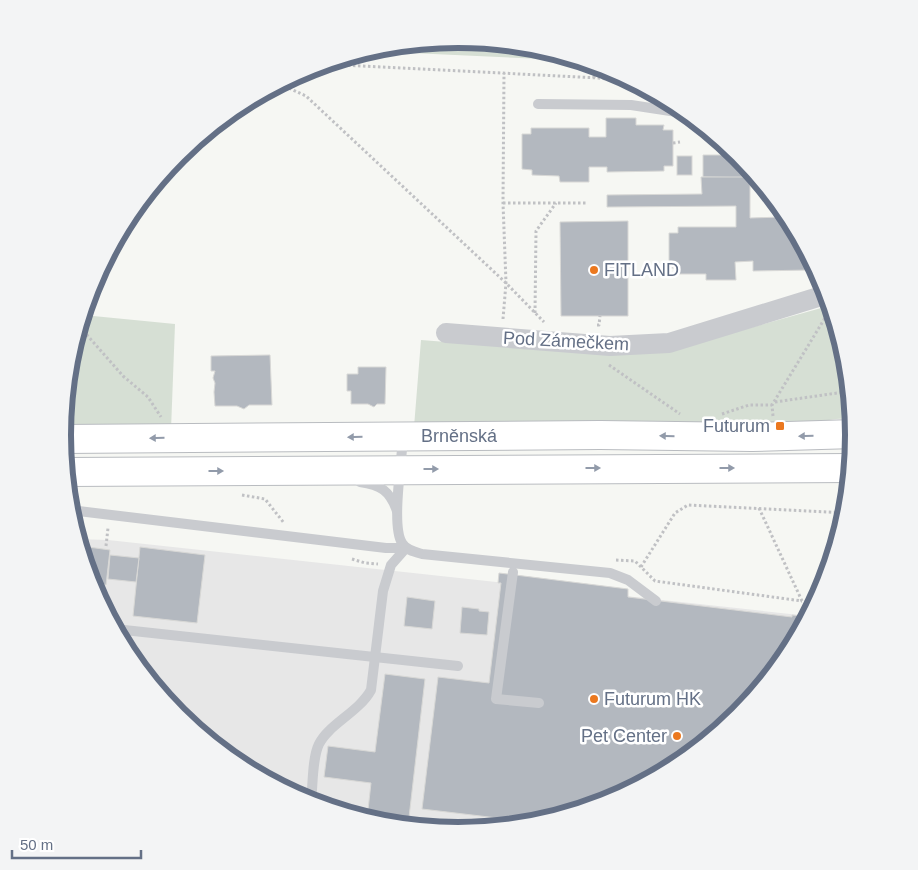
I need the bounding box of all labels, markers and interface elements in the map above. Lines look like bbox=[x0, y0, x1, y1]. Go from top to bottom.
place label: FITLAND bbox=[604, 260, 679, 280]
marker: FITLAND bbox=[588, 264, 600, 276]
street label: Pod Zámečkem bbox=[503, 328, 629, 354]
place label: Futurum bbox=[703, 416, 770, 436]
marker: Futurum bbox=[774, 420, 786, 432]
street label: Brněnská bbox=[421, 426, 498, 446]
one-way arrow bbox=[659, 431, 675, 439]
one-way arrow bbox=[798, 432, 814, 440]
one-way arrow bbox=[346, 433, 362, 441]
one-way arrow bbox=[149, 434, 165, 442]
one-way arrow bbox=[585, 464, 601, 472]
one-way arrow bbox=[719, 464, 735, 472]
one-way arrow bbox=[423, 465, 439, 473]
one-way arrow bbox=[208, 467, 224, 475]
place label: Futurum HK bbox=[604, 689, 701, 709]
marker: Futurum HK bbox=[588, 693, 600, 705]
place label: Pet Center bbox=[581, 726, 667, 746]
marker: Pet Center bbox=[671, 730, 683, 742]
scale bar bbox=[12, 828, 141, 860]
text: 50 m bbox=[20, 836, 53, 853]

